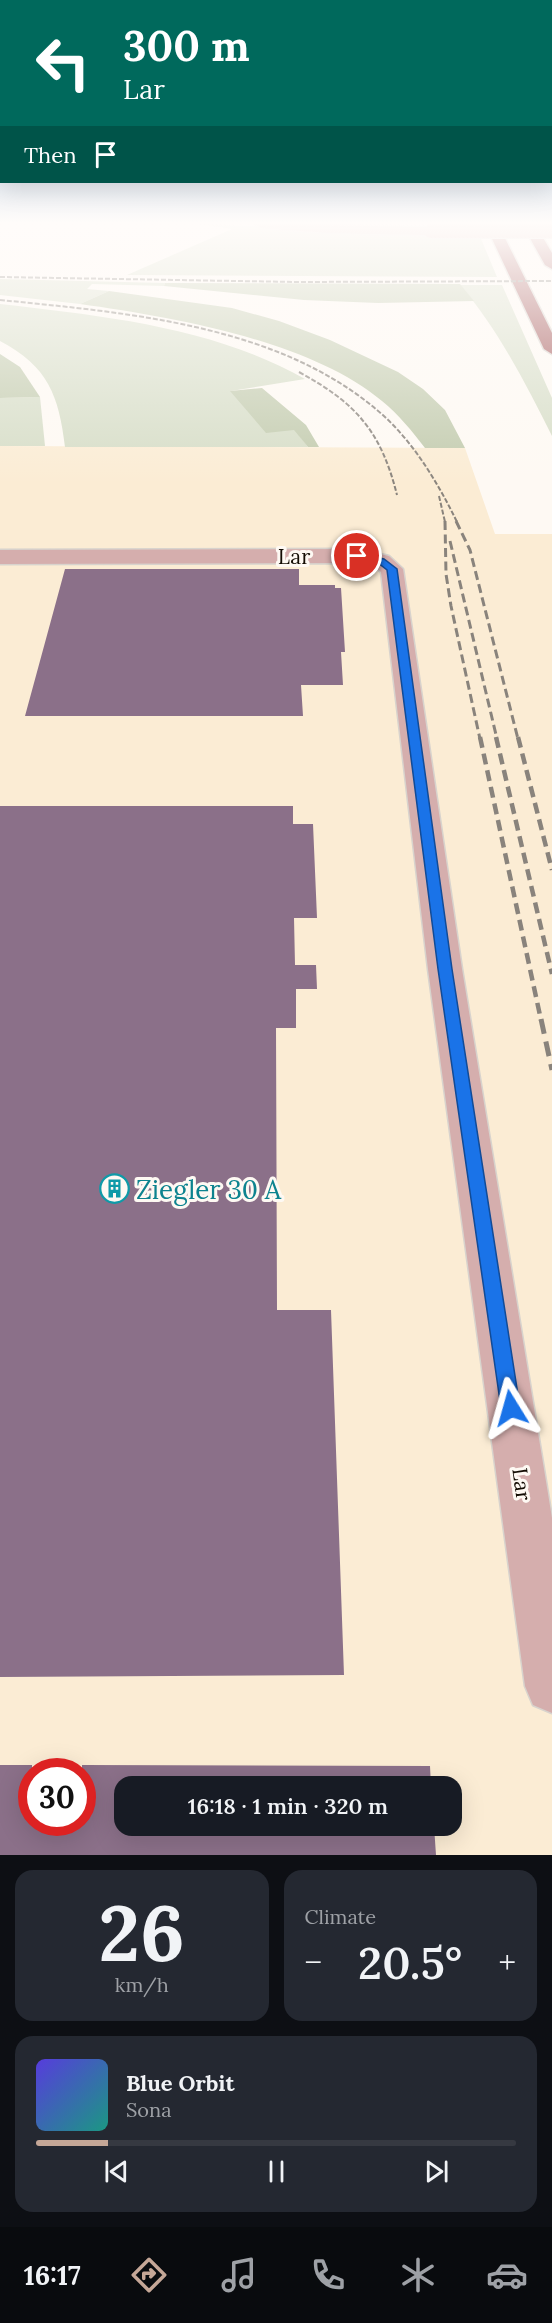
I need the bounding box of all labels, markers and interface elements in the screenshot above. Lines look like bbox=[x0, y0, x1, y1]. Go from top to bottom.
text: 300 m bbox=[123, 19, 250, 73]
icon: left bbox=[24, 24, 102, 102]
text: Lar bbox=[123, 72, 165, 106]
icon: arrive bbox=[89, 138, 122, 171]
text: Then bbox=[24, 141, 77, 169]
pin bbox=[331, 530, 382, 581]
icon: arrive bbox=[340, 539, 373, 572]
street label: Lar bbox=[278, 543, 310, 570]
building icon: Ziegler 30 A bbox=[99, 1173, 131, 1205]
place label: Ziegler 30 A bbox=[136, 1173, 282, 1206]
position arrow bbox=[479, 1376, 543, 1440]
street label: Lar bbox=[506, 1466, 538, 1502]
speed limit sign: 30 bbox=[18, 1758, 96, 1836]
text: 16:18 · 1 min · 320 m bbox=[188, 1792, 388, 1820]
text: 26 bbox=[99, 1883, 185, 1982]
text: Climate bbox=[305, 1904, 376, 1929]
text: 20.5° bbox=[358, 1934, 462, 1991]
text: − bbox=[305, 1941, 322, 1983]
text: + bbox=[499, 1941, 516, 1983]
text: km/h bbox=[115, 1972, 169, 1997]
text: Blue Orbit bbox=[126, 2069, 234, 2097]
text: Sona bbox=[126, 2097, 172, 2122]
icon: previous bbox=[100, 2155, 133, 2188]
icon: pause bbox=[260, 2155, 293, 2188]
icon: next bbox=[420, 2155, 453, 2188]
icon: directions bbox=[128, 2254, 170, 2296]
icon: music bbox=[218, 2254, 260, 2296]
icon: phone bbox=[307, 2254, 349, 2296]
icon: climate bbox=[397, 2254, 439, 2296]
icon: car bbox=[486, 2254, 528, 2296]
text: 16:17 bbox=[24, 2258, 81, 2292]

